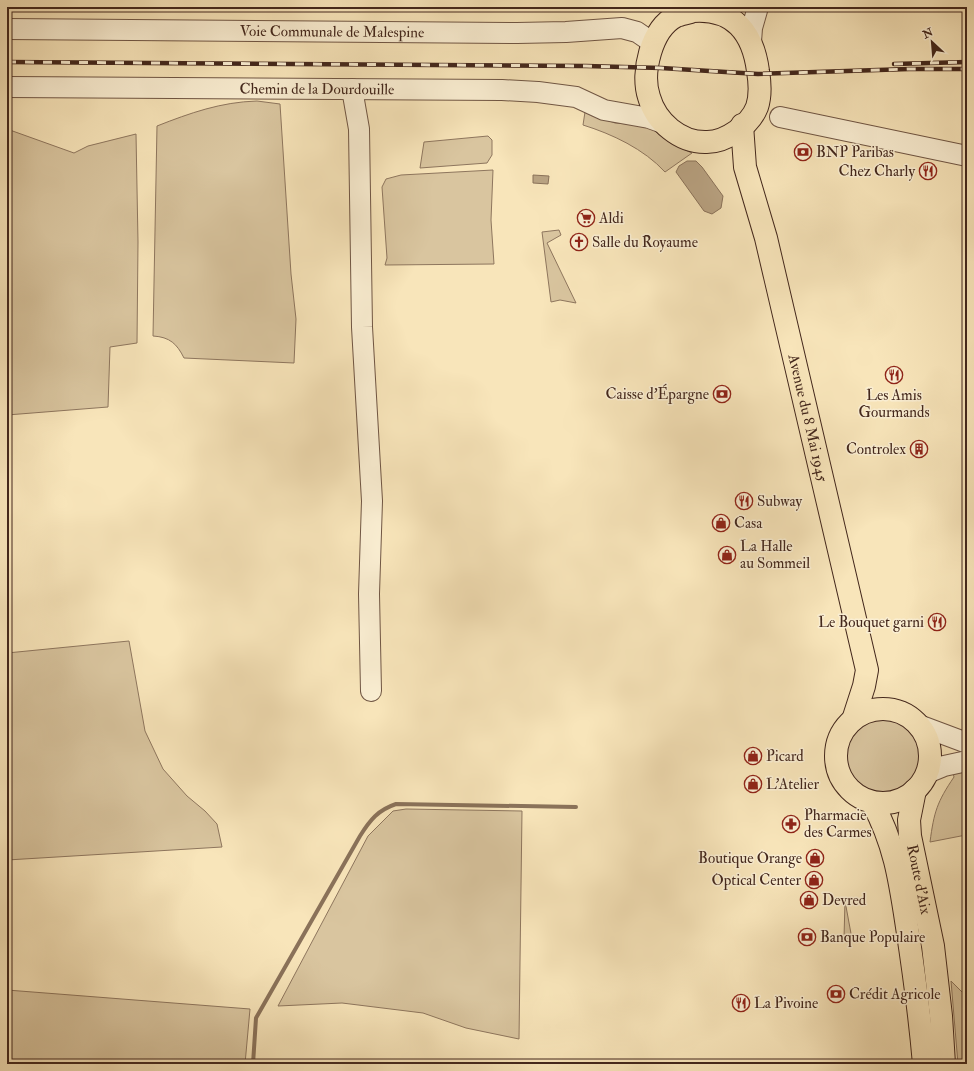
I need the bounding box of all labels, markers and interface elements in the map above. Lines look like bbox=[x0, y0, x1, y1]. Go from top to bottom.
street label: Voie Communale de Malespine bbox=[240, 21, 424, 43]
north arrow bbox=[912, 22, 952, 62]
text: N bbox=[920, 25, 936, 42]
street label: Chemin de la Dourdouille bbox=[240, 79, 394, 99]
bank icon: BNP Paribas bbox=[793, 142, 813, 162]
place label: BNP Paribas bbox=[816, 143, 894, 162]
restaurant icon: Chez Charly bbox=[918, 161, 938, 181]
place label: Chez Charly bbox=[839, 162, 915, 181]
supermarket icon: Aldi bbox=[576, 208, 596, 228]
place label: Aldi bbox=[598, 209, 624, 228]
church icon: Salle du Royaume bbox=[569, 232, 589, 252]
place label: Salle du Royaume bbox=[592, 233, 698, 252]
street label: Avenue du 8 Mai 1945 bbox=[784, 351, 832, 484]
restaurant icon: Les Amis Gourmands bbox=[884, 365, 904, 385]
place label: Caisse d'Épargne bbox=[606, 383, 709, 405]
bank icon: Caisse d'Épargne bbox=[712, 384, 732, 404]
place label: Les Amis Gourmands bbox=[858, 386, 930, 422]
building icon: Controlex bbox=[909, 439, 929, 459]
place label: Controlex bbox=[846, 440, 906, 459]
restaurant icon: Subway bbox=[734, 491, 754, 511]
place label: Subway bbox=[757, 492, 802, 511]
shop icon: Casa bbox=[711, 513, 731, 533]
place label: Casa bbox=[734, 514, 763, 533]
place label: La Halle au Sommeil bbox=[740, 537, 810, 573]
shop icon: La Halle au Sommeil bbox=[717, 545, 737, 565]
restaurant icon: Le Bouquet garni bbox=[927, 612, 947, 632]
place label: Le Bouquet garni bbox=[818, 613, 924, 632]
shop icon: Picard bbox=[743, 746, 763, 766]
place label: Picard bbox=[766, 747, 804, 766]
shop icon: L'Atelier bbox=[743, 774, 763, 794]
place label: L'Atelier bbox=[766, 775, 820, 794]
place label: Pharmacie des Carmes bbox=[804, 806, 872, 842]
pharmacy icon: Pharmacie des Carmes bbox=[781, 814, 801, 834]
street label: Route d'Aix bbox=[903, 843, 936, 916]
shop icon: Boutique Orange bbox=[805, 848, 825, 868]
place label: Boutique Orange bbox=[698, 849, 802, 868]
shop icon: Optical Center bbox=[804, 870, 824, 890]
place label: Optical Center bbox=[712, 871, 801, 891]
shop icon: Devred bbox=[799, 890, 819, 910]
place label: Devred bbox=[822, 891, 867, 910]
bank icon: Banque Populaire bbox=[797, 927, 817, 947]
place label: Banque Populaire bbox=[820, 928, 925, 948]
bank icon: Crédit Agricole bbox=[826, 984, 846, 1004]
place label: Crédit Agricole bbox=[849, 985, 941, 1004]
restaurant icon: La Pivoine bbox=[731, 993, 751, 1013]
place label: La Pivoine bbox=[754, 994, 818, 1013]

